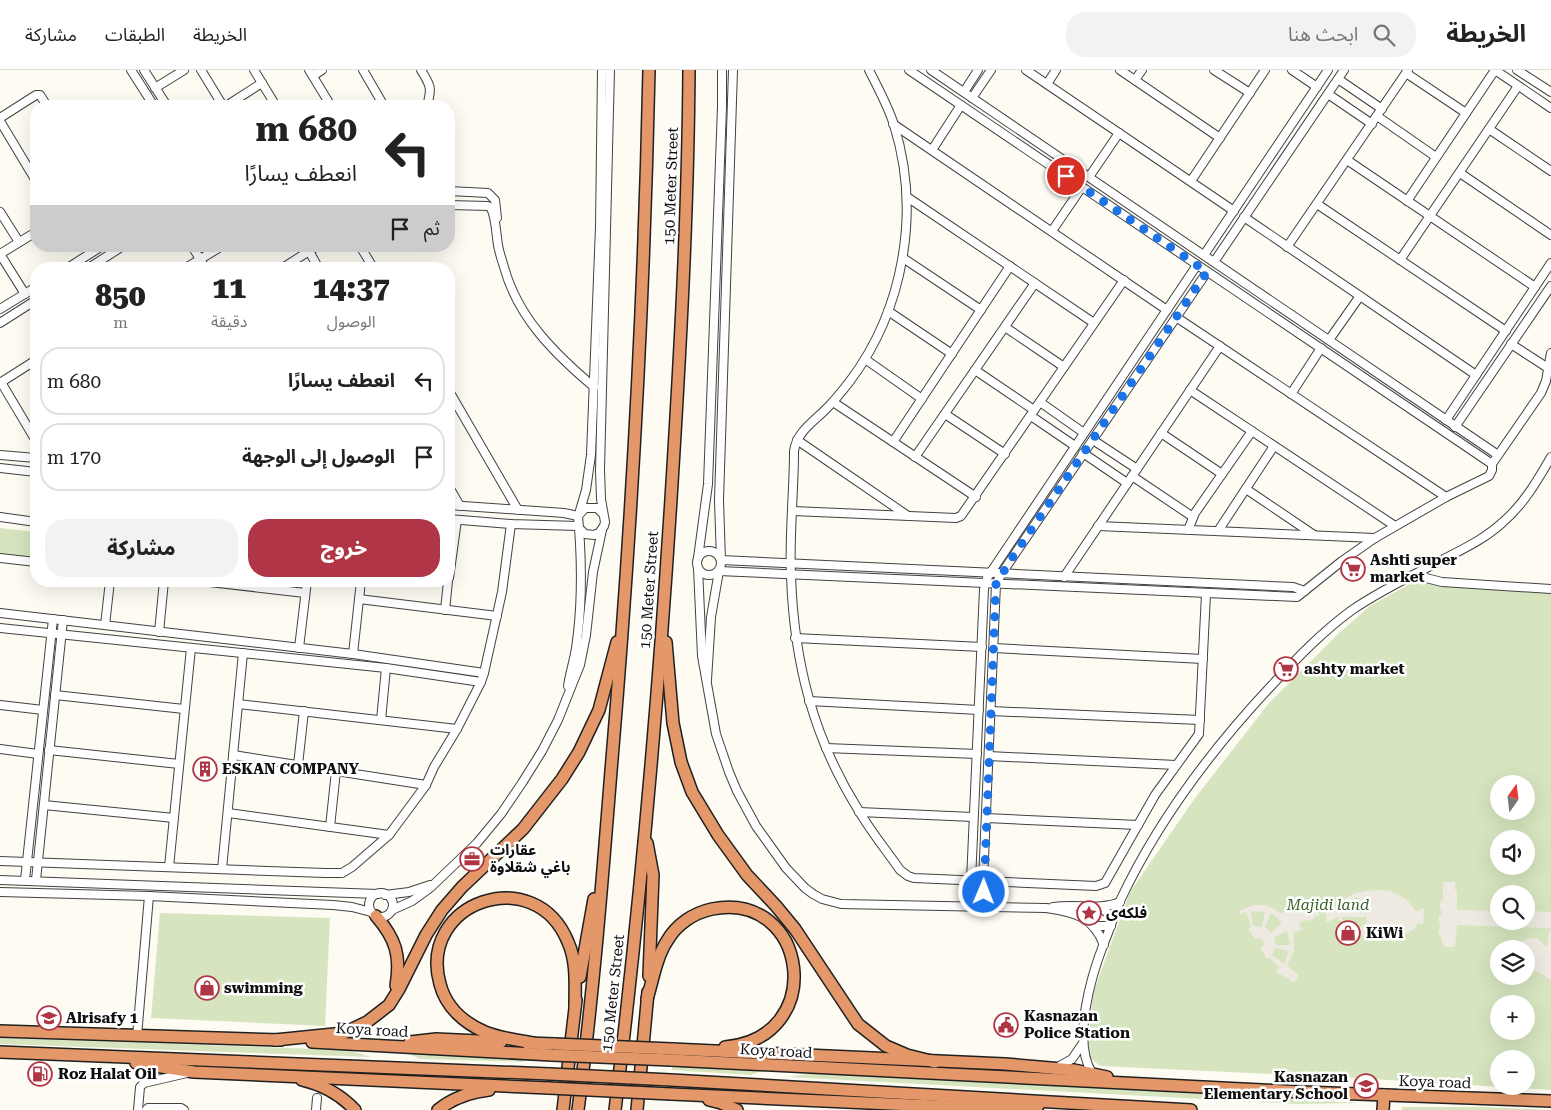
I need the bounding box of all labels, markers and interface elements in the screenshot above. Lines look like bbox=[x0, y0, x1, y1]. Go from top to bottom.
search box bbox=[1066, 12, 1416, 57]
text: الخريطة bbox=[1446, 20, 1526, 48]
icon: search bbox=[1370, 21, 1398, 49]
text: ابحث هنا bbox=[1288, 23, 1358, 46]
text: مشاركة bbox=[25, 24, 77, 45]
text: الطبقات bbox=[105, 24, 165, 45]
text: الخريطة bbox=[193, 24, 247, 45]
text: 680 m bbox=[256, 109, 357, 150]
icon: left bbox=[375, 120, 440, 185]
street label: 150 Meter Street bbox=[660, 126, 682, 245]
pin bbox=[1045, 155, 1087, 197]
text: انعطف يسارًا bbox=[245, 161, 357, 186]
icon: arrive bbox=[1052, 162, 1080, 190]
icon: arrive bbox=[386, 215, 414, 243]
text: ثم bbox=[424, 217, 440, 240]
text: 11 bbox=[212, 270, 246, 305]
text: 14:37 bbox=[313, 270, 390, 305]
text: 850 bbox=[95, 278, 146, 313]
text: دقيقة bbox=[211, 312, 247, 331]
text: الوصول bbox=[327, 312, 376, 331]
text: m bbox=[113, 313, 128, 332]
icon: left bbox=[410, 367, 438, 395]
text: انعطف يسارًا bbox=[288, 369, 395, 392]
text: 680 m bbox=[47, 370, 101, 393]
icon: arrive bbox=[410, 443, 438, 471]
text: الوصول إلى الوجهة bbox=[242, 445, 395, 468]
text: 170 m bbox=[47, 446, 101, 469]
button: مشاركة bbox=[45, 519, 238, 577]
button: خروج bbox=[248, 519, 440, 577]
street label: 150 Meter Street bbox=[636, 530, 662, 650]
place label: Ashti super market bbox=[1370, 551, 1457, 586]
supermarket icon: Ashti super market bbox=[1340, 556, 1366, 582]
supermarket icon: ashty market bbox=[1273, 656, 1299, 682]
place label: ashty market bbox=[1304, 660, 1405, 678]
building icon: ESKAN COMPANY bbox=[192, 756, 218, 782]
place label: ESKAN COMPANY bbox=[222, 760, 360, 778]
north arrow bbox=[1490, 775, 1535, 820]
map controls bbox=[1490, 775, 1535, 1095]
button: sound bbox=[1490, 830, 1535, 875]
place label: عقارات باغي شقلاوة bbox=[490, 841, 571, 878]
office icon: عقارات باغي شقلاوة bbox=[459, 846, 485, 872]
position arrow bbox=[957, 865, 1009, 917]
button: search bbox=[1490, 885, 1535, 930]
park label: Majidi land bbox=[1286, 896, 1369, 914]
place icon: فلکەی bbox=[1076, 900, 1102, 926]
place label: فلکەی bbox=[1106, 904, 1147, 922]
shop icon: KiWi bbox=[1335, 920, 1361, 946]
place label: KiWi bbox=[1366, 924, 1403, 942]
street label: 150 Meter Street bbox=[598, 933, 628, 1053]
button: layers bbox=[1490, 940, 1535, 985]
shop icon: swimming bbox=[194, 975, 220, 1001]
place label: swimming bbox=[224, 979, 303, 997]
button: + bbox=[1490, 995, 1535, 1040]
school or university icon: Alrisafy 1 bbox=[36, 1005, 62, 1031]
place label: Kasnazan Police Station bbox=[1024, 1007, 1130, 1042]
place label: Alrisafy 1 bbox=[66, 1009, 139, 1027]
public building icon: Kasnazan Police Station bbox=[993, 1012, 1019, 1038]
street label: Koya road bbox=[335, 1019, 409, 1041]
street label: Koya road bbox=[739, 1040, 813, 1062]
button: − bbox=[1490, 1050, 1535, 1095]
fuel station icon: Roz Halat Oil bbox=[27, 1061, 53, 1087]
place label: Roz Halat Oil bbox=[58, 1065, 157, 1083]
place label: Kasnazan Elementary School bbox=[1204, 1068, 1348, 1103]
street label: Koya road bbox=[1398, 1072, 1472, 1092]
school or university icon: Kasnazan Elementary School bbox=[1353, 1073, 1379, 1099]

